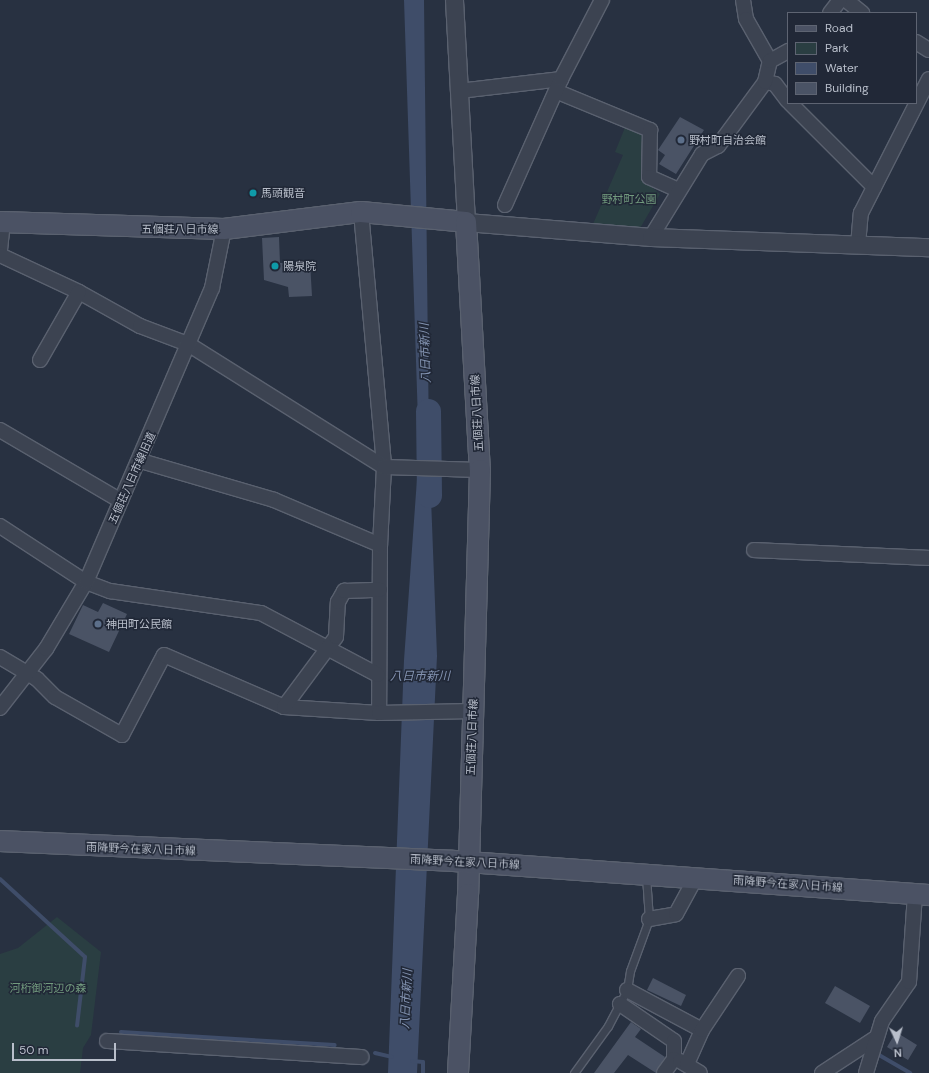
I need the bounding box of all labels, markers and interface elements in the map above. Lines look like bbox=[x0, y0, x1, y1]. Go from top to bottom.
legend bbox=[787, 12, 917, 104]
text: Road bbox=[825, 20, 853, 36]
text: Park bbox=[825, 40, 849, 56]
text: Water bbox=[825, 60, 858, 76]
text: Building bbox=[825, 80, 869, 96]
place label: 野村町自治会館 bbox=[689, 133, 766, 147]
marker: 野村町自治会館 bbox=[676, 135, 686, 145]
place label: 馬頭観音 bbox=[261, 186, 305, 200]
marker: 馬頭観音 bbox=[248, 188, 258, 198]
park label: 野村町公園 bbox=[602, 192, 656, 206]
street label: 五個荘八日市線 bbox=[142, 222, 218, 236]
place label: 陽泉院 bbox=[283, 259, 316, 273]
marker: 陽泉院 bbox=[270, 261, 280, 271]
water label: 八日市新川 bbox=[418, 323, 434, 383]
street label: 五個荘八日市線 bbox=[468, 374, 486, 452]
street label: 五個荘八日市線旧道 bbox=[106, 430, 158, 526]
place label: 神田町公民館 bbox=[106, 617, 172, 631]
marker: 神田町公民館 bbox=[93, 619, 103, 629]
water label: 八日市新川 bbox=[390, 670, 450, 684]
street label: 五個荘八日市線 bbox=[464, 698, 480, 776]
street label: 雨降野今在家八日市線 bbox=[86, 840, 196, 858]
street label: 雨降野今在家八日市線 bbox=[410, 853, 520, 871]
street label: 雨降野今在家八日市線 bbox=[733, 874, 843, 894]
water label: 八日市新川 bbox=[398, 969, 416, 1029]
park label: 河桁御河辺の森 bbox=[10, 981, 86, 995]
north arrow bbox=[877, 1021, 917, 1061]
scale bar bbox=[14, 1035, 118, 1061]
text: 50 m bbox=[19, 1042, 48, 1058]
text: N bbox=[893, 1046, 902, 1060]

